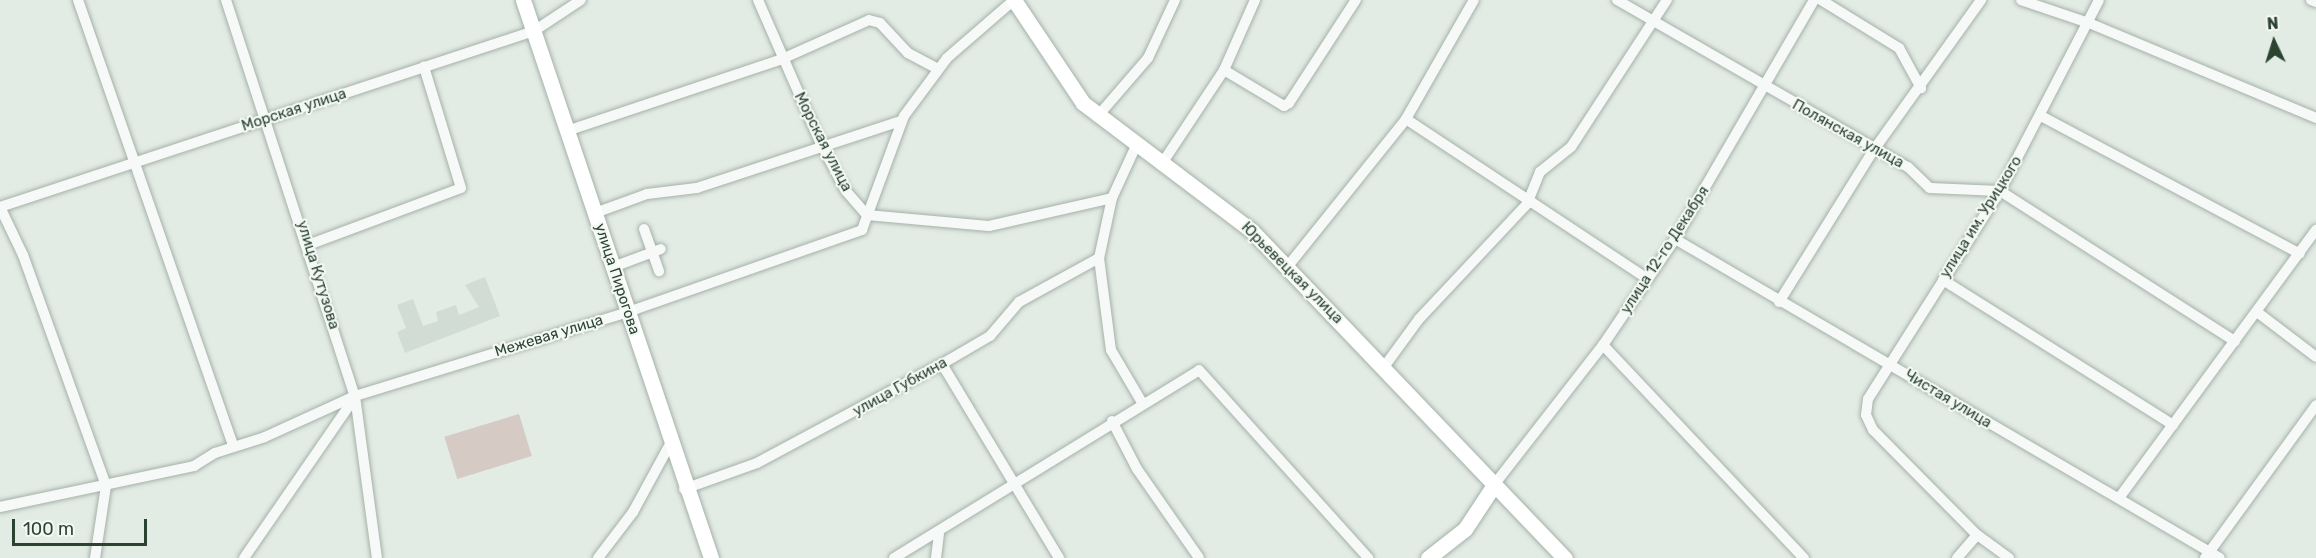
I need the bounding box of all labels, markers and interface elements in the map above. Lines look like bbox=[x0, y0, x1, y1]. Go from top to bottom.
north arrow bbox=[2244, 12, 2304, 72]
text: N bbox=[2266, 14, 2279, 33]
street label: Морская улица bbox=[239, 85, 349, 135]
street label: Морская улица bbox=[790, 89, 856, 195]
street label: Полянская улица bbox=[1789, 96, 1907, 172]
street label: улица им. Урицкого bbox=[1936, 153, 2026, 281]
street label: улица 12-го Декабря bbox=[1617, 183, 1713, 317]
street label: улица Кутузова bbox=[293, 218, 343, 332]
street label: Юрьевецкая улица bbox=[1237, 218, 1347, 328]
street label: улица Пирогова bbox=[591, 221, 643, 337]
street label: Межевая улица bbox=[493, 311, 605, 361]
street label: улица Губкина bbox=[850, 354, 950, 420]
street label: Чистая улица bbox=[1901, 366, 1995, 432]
scale bar bbox=[15, 507, 150, 545]
text: 100 m bbox=[23, 518, 74, 540]

